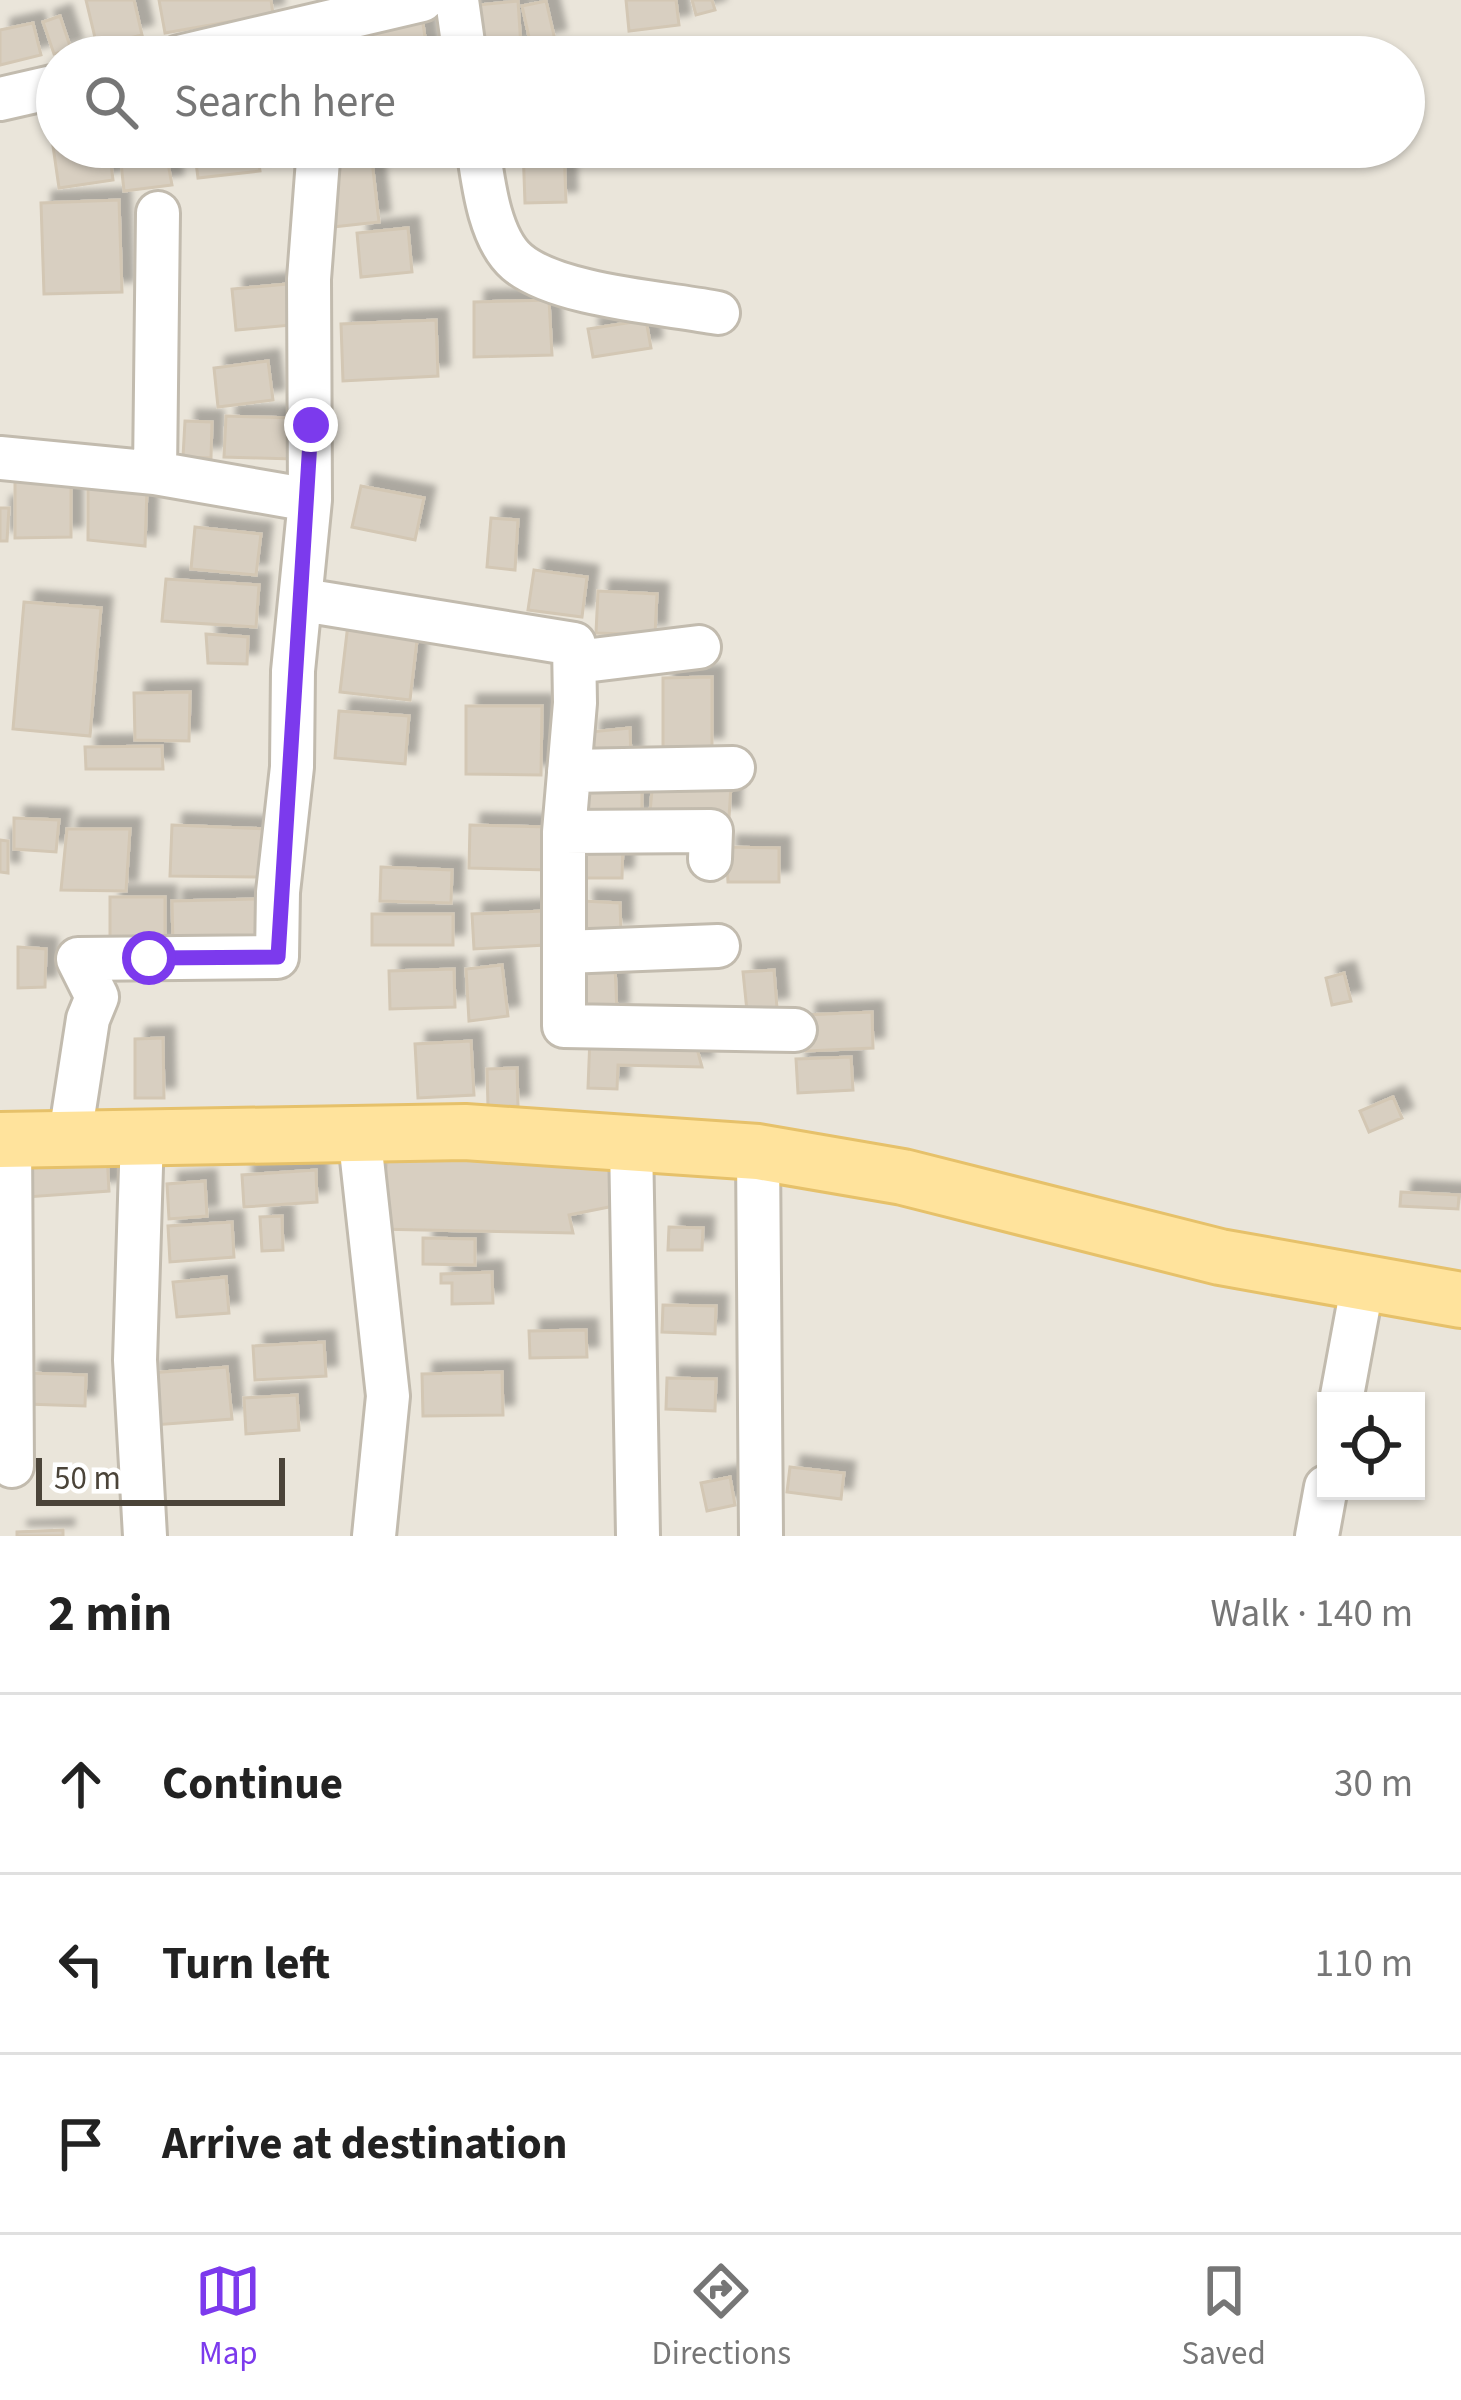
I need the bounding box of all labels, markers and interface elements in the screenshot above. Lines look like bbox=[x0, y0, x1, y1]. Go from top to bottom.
search box bbox=[36, 36, 1425, 168]
icon: search bbox=[78, 69, 144, 135]
text: Search here bbox=[174, 70, 396, 134]
route end bbox=[284, 398, 338, 452]
route start bbox=[122, 931, 176, 985]
map controls bbox=[1317, 1392, 1425, 1500]
button: locate bbox=[1317, 1392, 1425, 1500]
scale bar bbox=[36, 1452, 285, 1505]
text: 50 m bbox=[54, 1455, 121, 1502]
text: 2 min bbox=[48, 1578, 172, 1650]
text: Walk · 140 m bbox=[1210, 1586, 1413, 1642]
icon: ahead bbox=[48, 1751, 114, 1817]
text: Continue bbox=[162, 1752, 343, 1816]
text: 30 m bbox=[1334, 1756, 1413, 1812]
icon: left bbox=[48, 1931, 114, 1997]
text: Turn left bbox=[162, 1932, 330, 1996]
text: 110 m bbox=[1315, 1936, 1413, 1992]
icon: arrive bbox=[48, 2111, 114, 2177]
text: Arrive at destination bbox=[162, 2112, 567, 2176]
tab: Map bbox=[195, 2258, 261, 2377]
tab: Directions bbox=[652, 2258, 791, 2377]
tab: Saved bbox=[1182, 2258, 1266, 2377]

